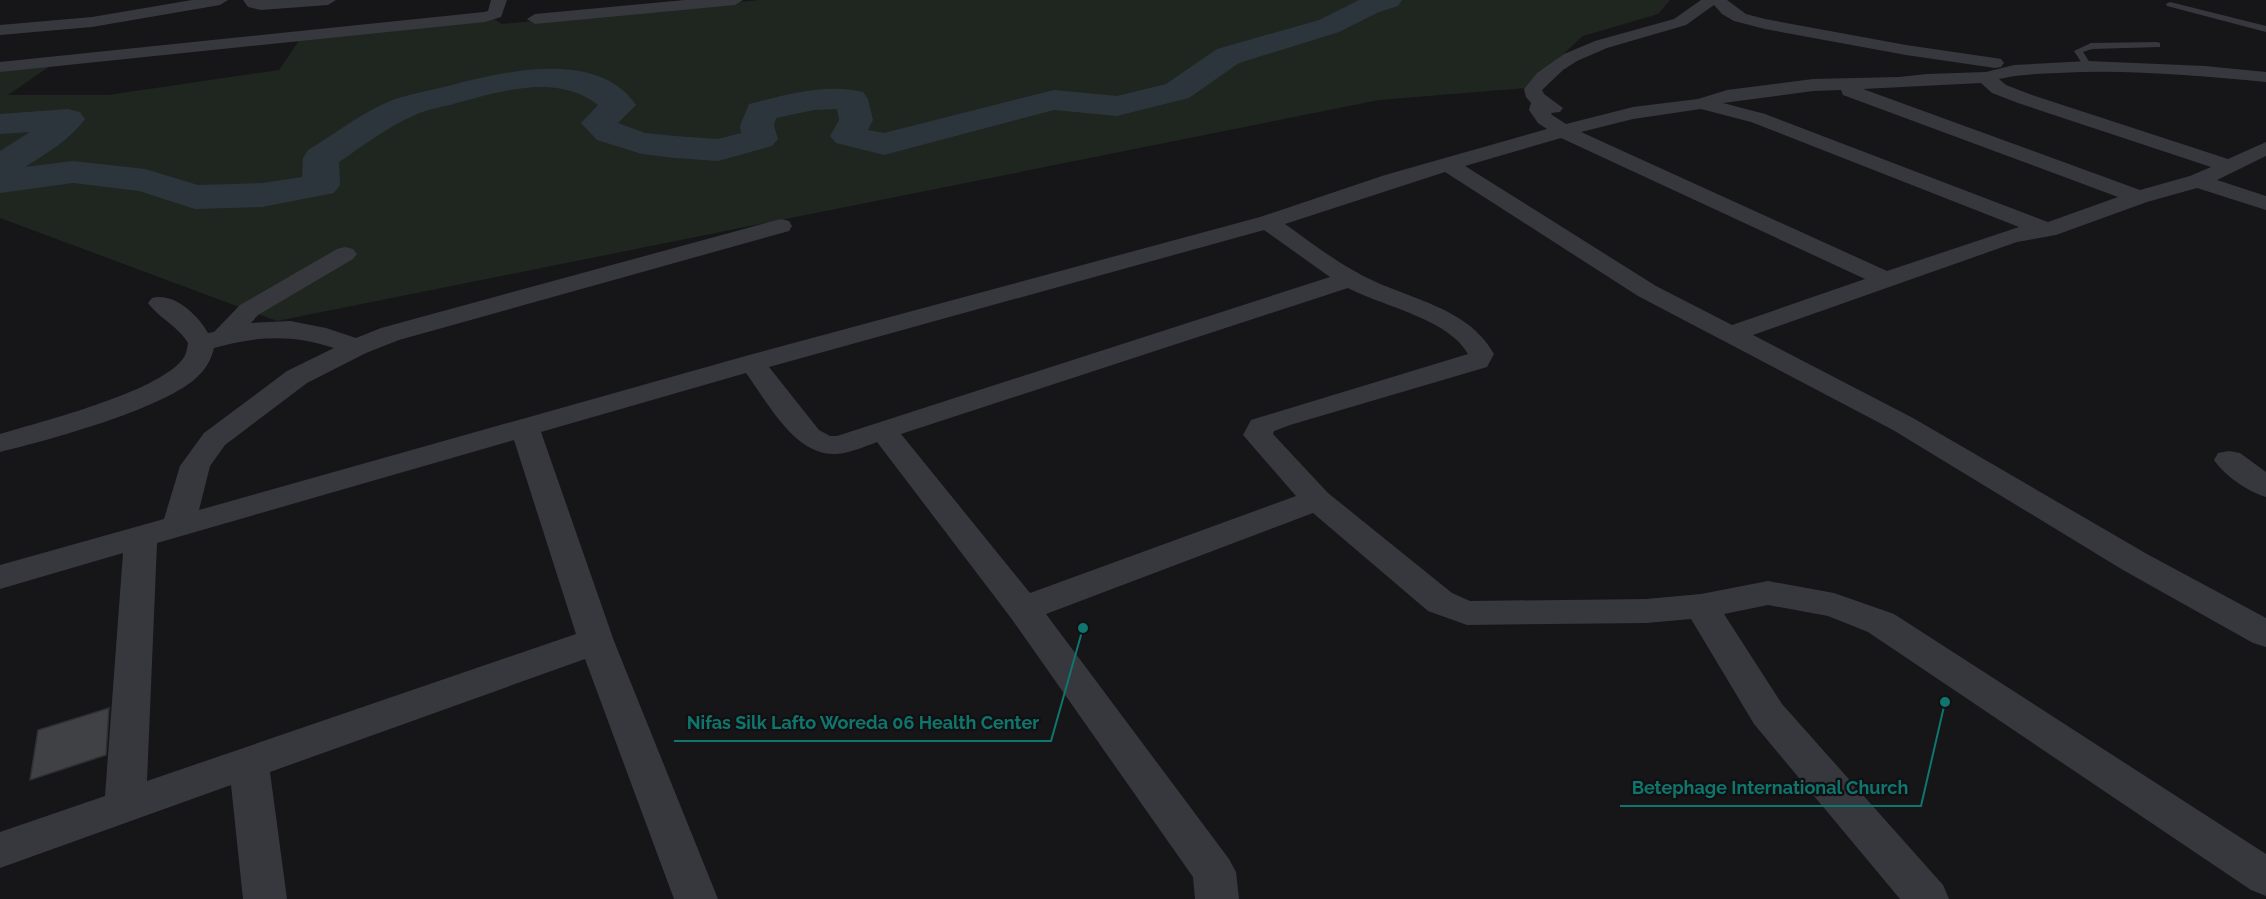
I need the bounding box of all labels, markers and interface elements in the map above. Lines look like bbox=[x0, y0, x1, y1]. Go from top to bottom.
callout: Nifas Silk Lafto Woreda 06 Health Center bbox=[674, 705, 1051, 741]
text: Nifas Silk Lafto Woreda 06 Health Center bbox=[687, 712, 1039, 733]
callout: Betephage International Church bbox=[1620, 770, 1921, 806]
text: Betephage International Church bbox=[1632, 777, 1908, 798]

